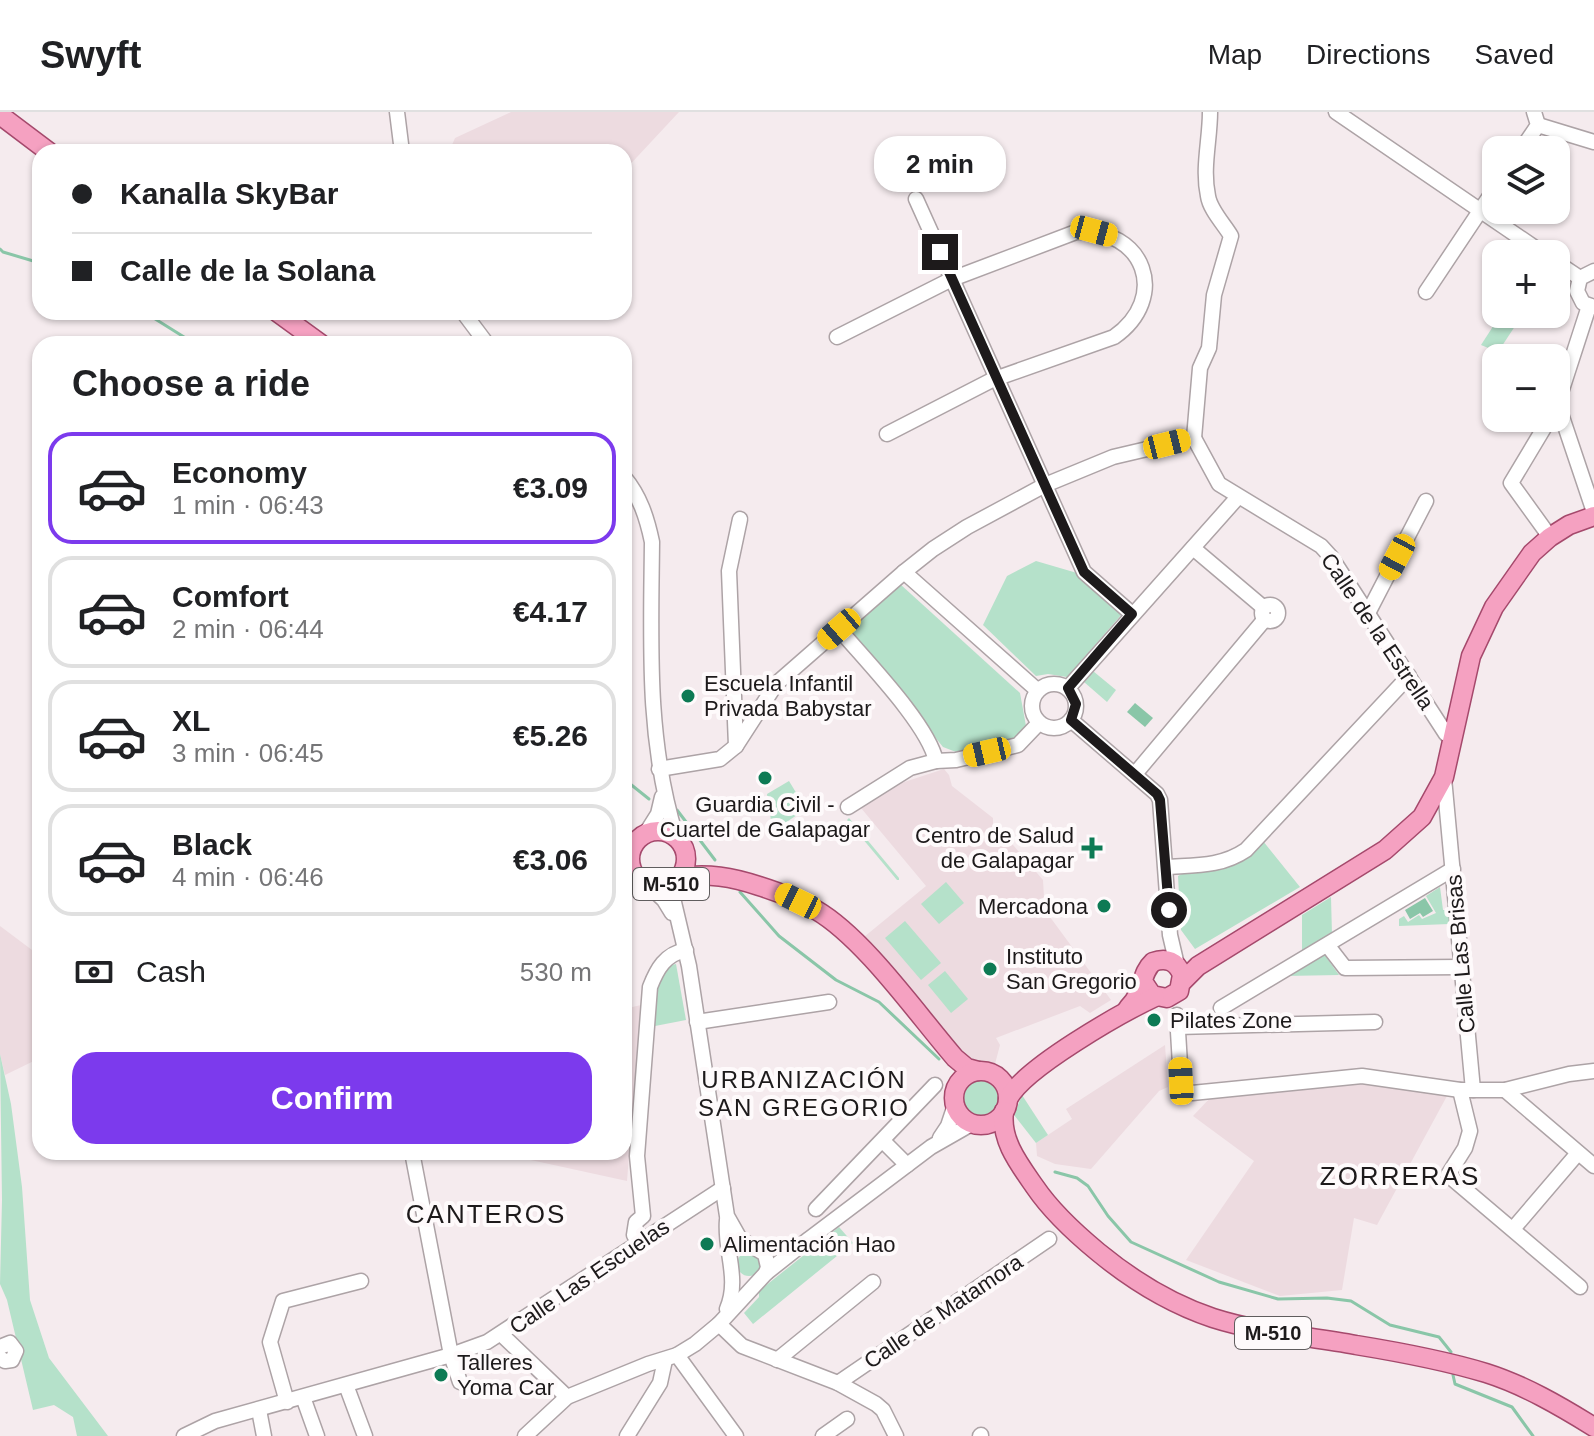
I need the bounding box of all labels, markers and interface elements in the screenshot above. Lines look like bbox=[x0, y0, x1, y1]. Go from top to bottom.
text: Swyft bbox=[40, 34, 141, 76]
text: Map bbox=[1208, 39, 1262, 70]
text: Directions bbox=[1306, 39, 1431, 70]
text: Saved bbox=[1475, 39, 1554, 70]
callout: 2 min bbox=[874, 136, 1006, 192]
map controls bbox=[1482, 136, 1570, 432]
button: layers bbox=[1482, 136, 1570, 224]
text: 2 min bbox=[906, 149, 974, 179]
text: Kanalla SkyBar bbox=[120, 177, 338, 210]
car bbox=[1068, 213, 1120, 249]
route end bbox=[922, 234, 958, 270]
button: + bbox=[1482, 240, 1570, 328]
text: Calle de la Solana bbox=[120, 254, 375, 287]
button: − bbox=[1482, 344, 1570, 432]
text: Choose a ride bbox=[72, 363, 310, 404]
car bbox=[1141, 427, 1193, 461]
icon: car bbox=[76, 452, 148, 524]
text: Economy bbox=[172, 456, 307, 489]
text: €3.09 bbox=[513, 471, 588, 504]
text: 1 min · 06:43 bbox=[172, 490, 324, 520]
car bbox=[1375, 530, 1419, 584]
street label: Calle de la Estrella bbox=[1316, 548, 1440, 715]
icon: car bbox=[76, 576, 148, 648]
text: Comfort bbox=[172, 580, 289, 613]
text: €4.17 bbox=[513, 595, 588, 628]
car bbox=[813, 604, 865, 654]
text: 2 min · 06:44 bbox=[172, 614, 324, 644]
place label: Escuela Infantil Privada Babystar bbox=[704, 671, 872, 721]
marker: Escuela Infantil Privada Babystar bbox=[679, 687, 697, 705]
icon: car bbox=[76, 700, 148, 772]
text: XL bbox=[172, 704, 210, 737]
text: €5.26 bbox=[513, 719, 588, 752]
car bbox=[961, 735, 1013, 769]
text: 3 min · 06:45 bbox=[172, 738, 324, 768]
marker: Guardia Civil - Cuartel de Galapagar bbox=[756, 769, 774, 787]
place label: Guardia Civil - Cuartel de Galapagar bbox=[660, 792, 870, 842]
place label: Centro de Salud de Galapagar bbox=[915, 823, 1074, 873]
icon: car bbox=[76, 824, 148, 896]
text: Black bbox=[172, 828, 252, 861]
marker: Centro de Salud de Galapagar bbox=[1081, 837, 1103, 859]
text: €3.06 bbox=[513, 843, 588, 876]
text: 4 min · 06:46 bbox=[172, 862, 324, 892]
road number: M-510 bbox=[633, 868, 709, 900]
street label: Calle Las Brisas bbox=[1441, 874, 1480, 1034]
car bbox=[771, 880, 825, 922]
route start bbox=[1151, 892, 1187, 928]
place label: Mercadona bbox=[978, 894, 1089, 919]
marker: Mercadona bbox=[1095, 897, 1113, 915]
place label: Instituto San Gregorio bbox=[1006, 944, 1137, 994]
icon: cash bbox=[72, 950, 116, 994]
text: Cash bbox=[136, 955, 206, 988]
text: 530 m bbox=[520, 957, 592, 987]
marker: Instituto San Gregorio bbox=[981, 960, 999, 978]
place label: Pilates Zone bbox=[1170, 1008, 1292, 1033]
marker: Pilates Zone bbox=[1145, 1011, 1163, 1029]
button: Confirm bbox=[72, 1052, 592, 1144]
car bbox=[1168, 1056, 1194, 1106]
district label: URBANIZACIÓN SAN GREGORIO bbox=[698, 1066, 910, 1121]
district label: ZORRERAS bbox=[1320, 1161, 1480, 1191]
district label: CANTEROS bbox=[406, 1199, 566, 1229]
street label: Calle Las Escuelas bbox=[505, 1214, 674, 1339]
place label: Alimentación Hao bbox=[723, 1232, 895, 1257]
marker: Alimentación Hao bbox=[698, 1235, 716, 1253]
street label: Calle de Matamora bbox=[859, 1249, 1028, 1374]
road number: M-510 bbox=[1235, 1317, 1311, 1349]
place label: Talleres Yoma Car bbox=[457, 1350, 554, 1400]
marker: Talleres Yoma Car bbox=[432, 1366, 450, 1384]

